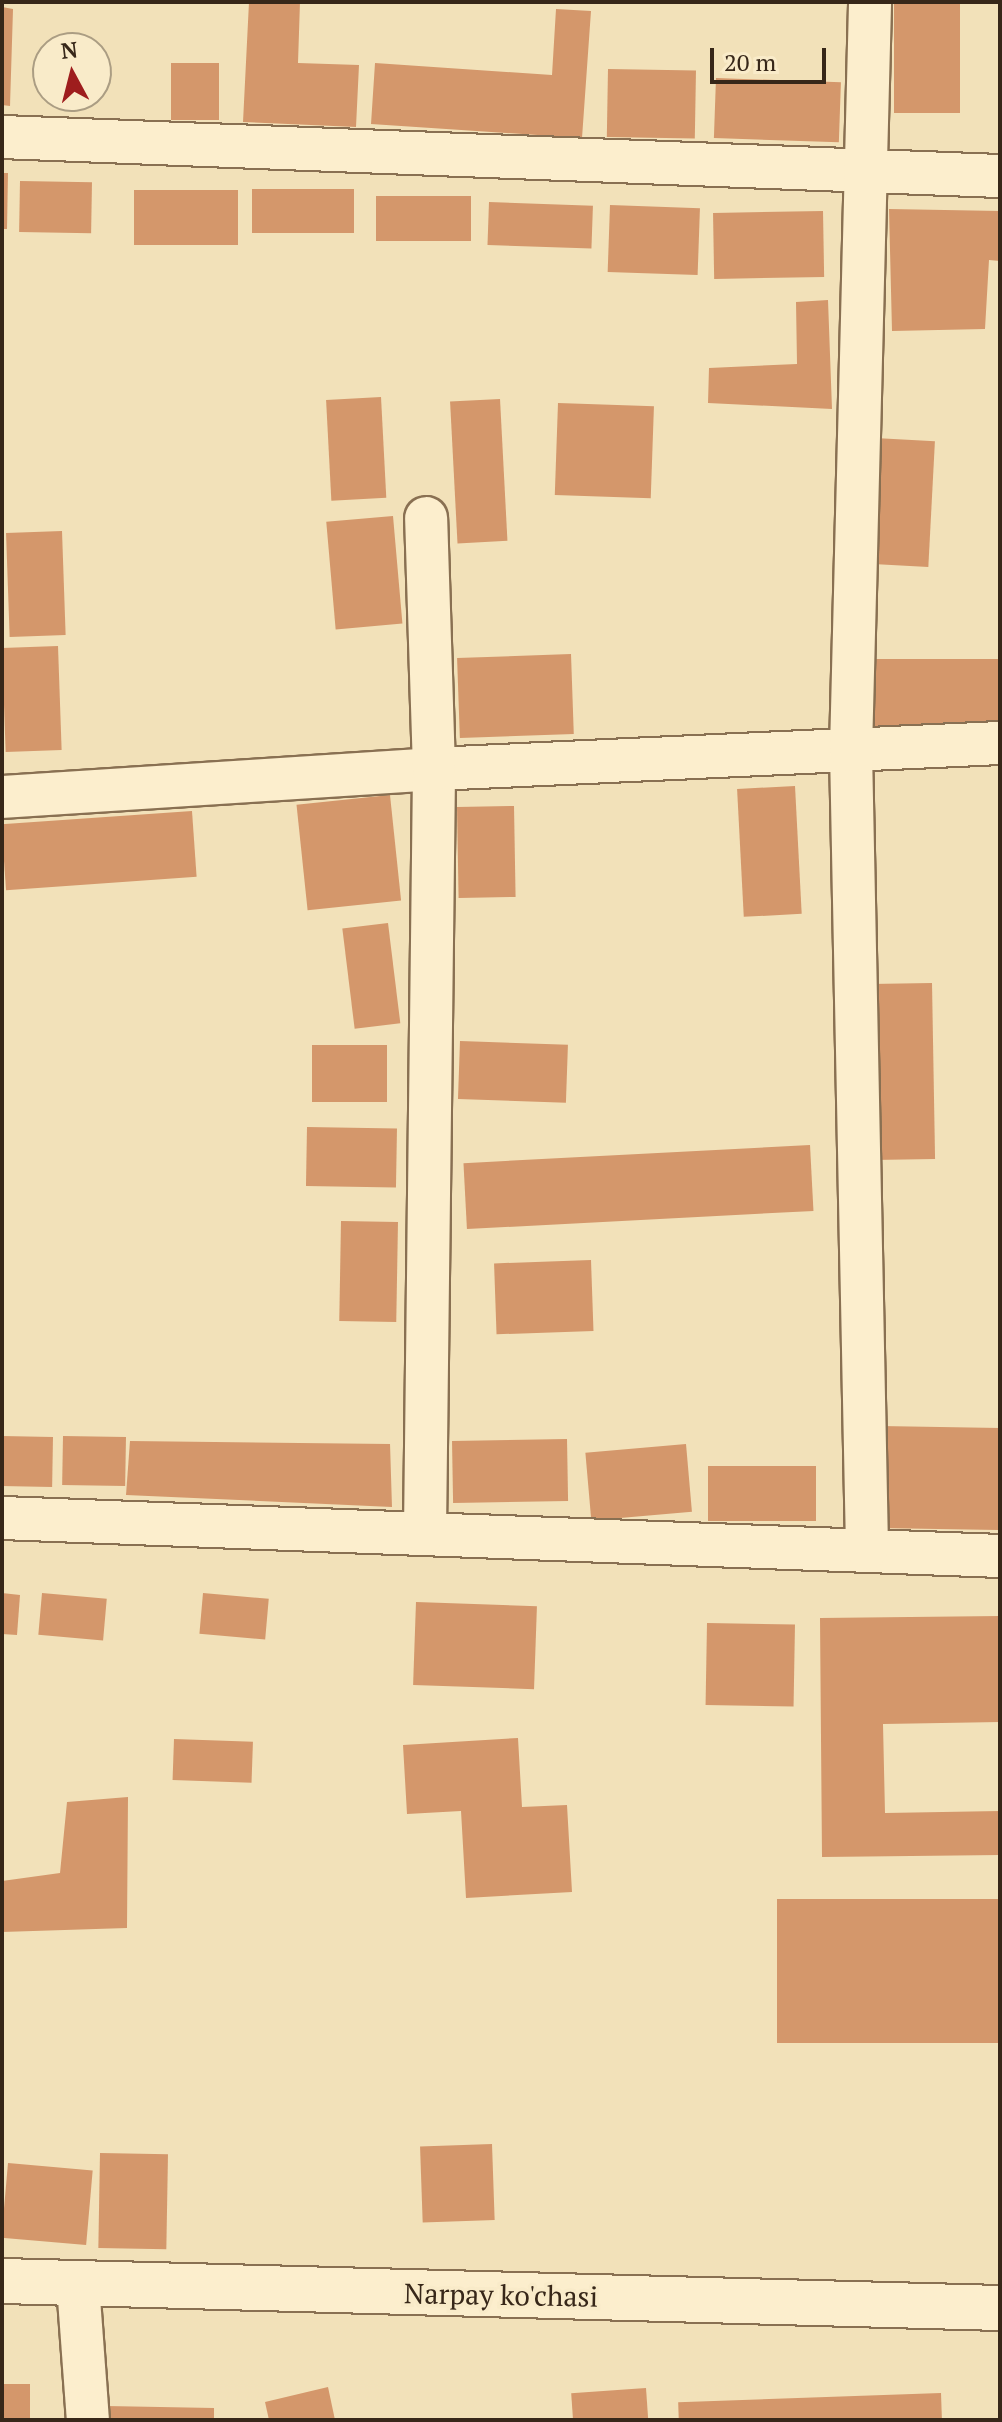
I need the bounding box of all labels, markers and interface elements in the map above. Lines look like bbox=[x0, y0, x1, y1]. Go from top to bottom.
north arrow bbox=[32, 32, 112, 112]
scale bar bbox=[714, 32, 830, 82]
text: N bbox=[59, 34, 79, 65]
text: 20 m bbox=[724, 46, 776, 78]
street label: Narpay ko'chasi bbox=[404, 2277, 598, 2313]

